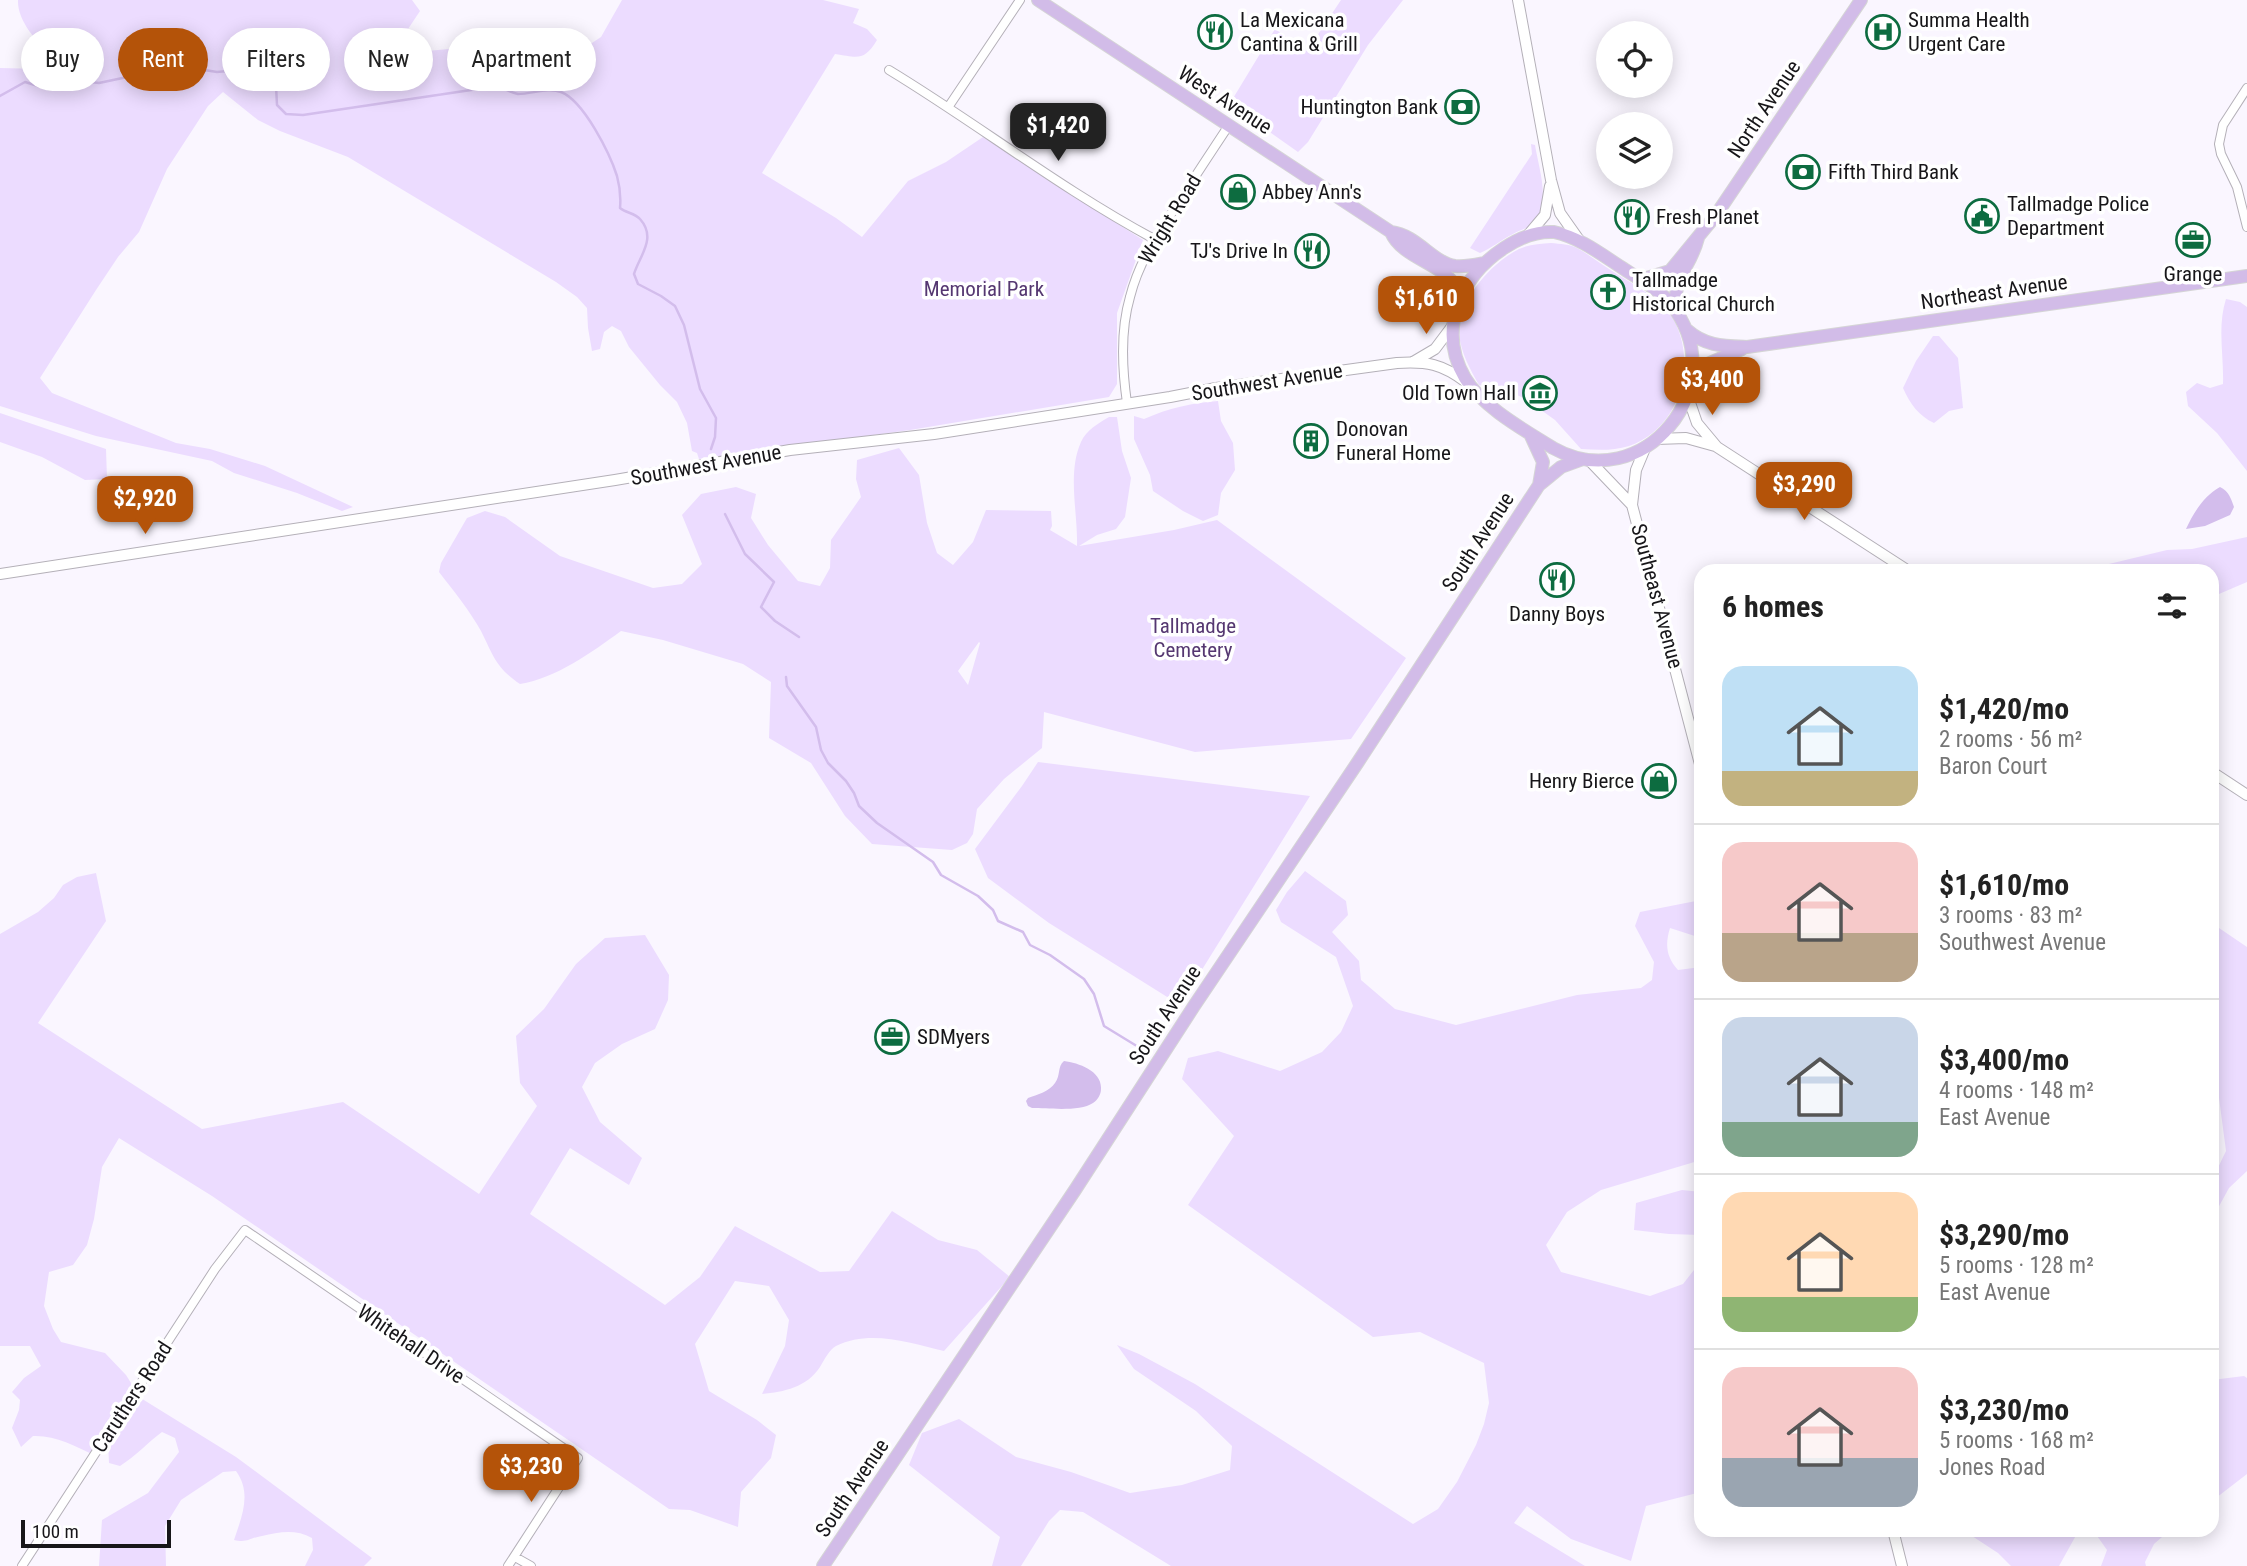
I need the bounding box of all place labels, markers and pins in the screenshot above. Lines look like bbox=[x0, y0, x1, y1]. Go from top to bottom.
place label: La Mexicana Cantina & Grill bbox=[1240, 8, 1358, 56]
place label: Summa Health Urgent Care bbox=[1908, 8, 2030, 56]
restaurant icon: La Mexicana Cantina & Grill bbox=[1196, 13, 1234, 51]
hospital icon: Summa Health Urgent Care bbox=[1864, 13, 1902, 51]
bank icon: Huntington Bank bbox=[1443, 88, 1481, 126]
place label: Huntington Bank bbox=[1300, 95, 1439, 119]
pin: $1,420 bbox=[1001, 104, 1115, 163]
bank icon: Fifth Third Bank bbox=[1784, 153, 1822, 191]
place label: Fifth Third Bank bbox=[1828, 160, 1959, 184]
shop icon: Abbey Ann's bbox=[1219, 173, 1257, 211]
place label: Abbey Ann's bbox=[1262, 180, 1362, 204]
place label: Tallmadge Police Department bbox=[2007, 192, 2149, 240]
public building icon: Tallmadge Police Department bbox=[1963, 197, 2001, 235]
restaurant icon: Fresh Planet bbox=[1613, 198, 1651, 236]
place label: Fresh Planet bbox=[1656, 205, 1759, 229]
office icon: Grange bbox=[2174, 221, 2212, 259]
restaurant icon: TJ's Drive In bbox=[1293, 232, 1331, 270]
place label: TJ's Drive In bbox=[1190, 239, 1288, 263]
place label: Grange bbox=[2164, 262, 2223, 286]
place label: Tallmadge Historical Church bbox=[1632, 268, 1775, 316]
church icon: Tallmadge Historical Church bbox=[1589, 273, 1627, 311]
pin: $1,610 bbox=[1369, 276, 1483, 336]
pin: $3,400 bbox=[1655, 358, 1769, 417]
museum icon: Old Town Hall bbox=[1521, 374, 1559, 412]
place label: Old Town Hall bbox=[1402, 381, 1516, 405]
place label: Donovan Funeral Home bbox=[1336, 417, 1451, 465]
building icon: Donovan Funeral Home bbox=[1292, 422, 1330, 460]
pin: $3,290 bbox=[1747, 462, 1861, 522]
pin: $2,920 bbox=[88, 476, 202, 536]
restaurant icon: Danny Boys bbox=[1538, 561, 1576, 599]
place label: Danny Boys bbox=[1509, 602, 1605, 626]
shop icon: Henry Bierce bbox=[1640, 762, 1678, 800]
place label: Henry Bierce bbox=[1529, 769, 1634, 793]
office icon: SDMyers bbox=[873, 1018, 911, 1056]
place label: SDMyers bbox=[917, 1025, 990, 1049]
pin: $3,230 bbox=[474, 1444, 588, 1504]

